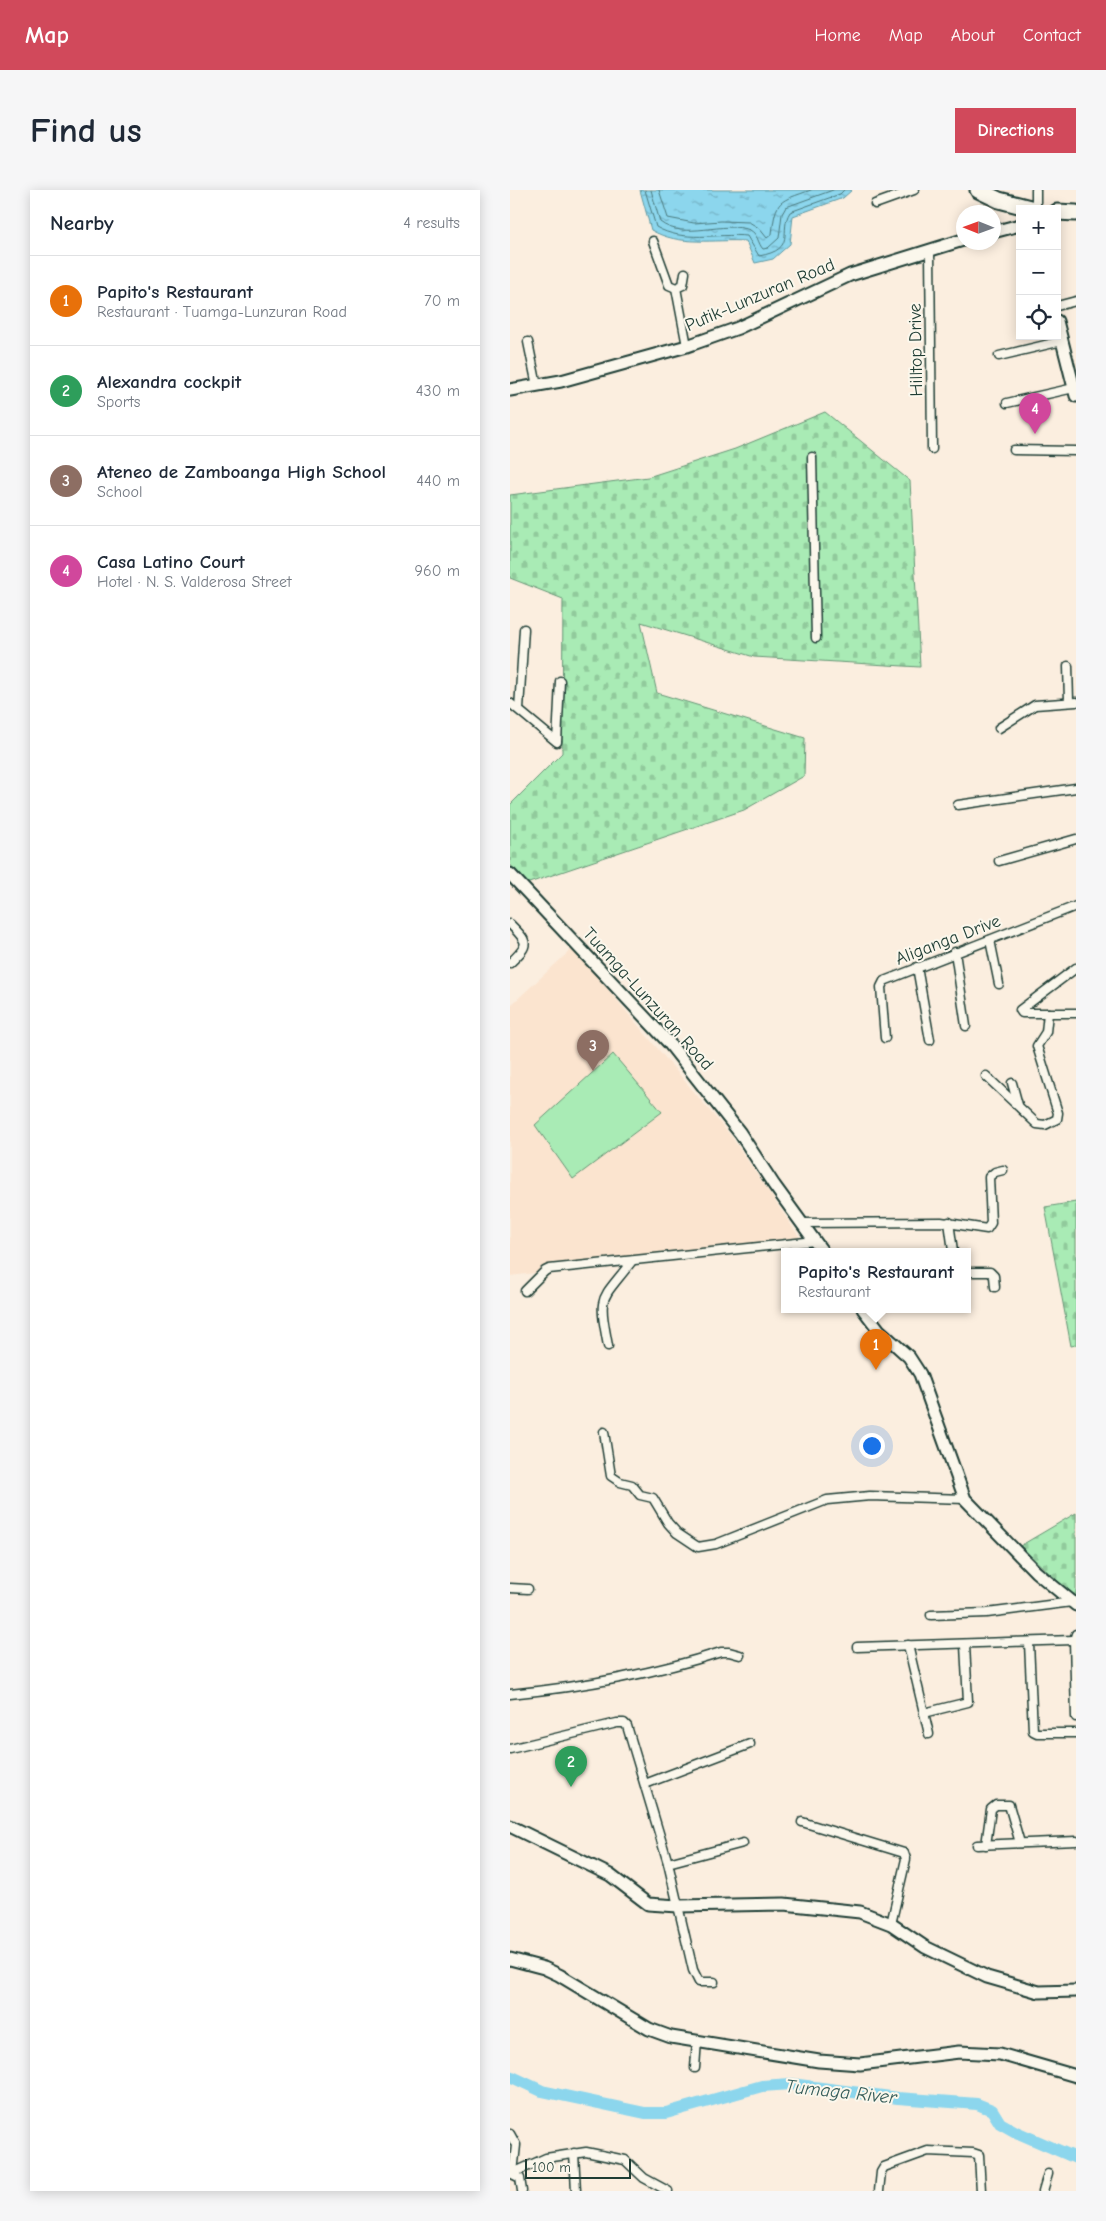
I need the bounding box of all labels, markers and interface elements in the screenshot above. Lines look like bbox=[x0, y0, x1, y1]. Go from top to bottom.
text: Map bbox=[25, 21, 69, 49]
text: Home bbox=[814, 25, 861, 46]
text: Map bbox=[889, 25, 923, 46]
text: About bbox=[951, 25, 995, 46]
text: Contact bbox=[1023, 25, 1081, 46]
button: Directions bbox=[955, 108, 1076, 153]
text: Find us bbox=[30, 110, 142, 151]
north arrow bbox=[956, 205, 1001, 250]
map controls bbox=[1016, 205, 1061, 340]
button: + bbox=[1016, 205, 1061, 250]
text: Nearby bbox=[50, 211, 114, 235]
text: 4 results bbox=[403, 214, 460, 232]
button: − bbox=[1016, 250, 1061, 295]
street label: Putik-Lunzuran Road bbox=[682, 254, 838, 336]
text: Papito's Restaurant bbox=[97, 281, 253, 303]
text: 1 bbox=[63, 292, 69, 310]
text: 70 m bbox=[424, 292, 460, 310]
button: locate bbox=[1016, 295, 1061, 340]
text: Restaurant · Tuamga-Lunzuran Road bbox=[97, 303, 347, 321]
street label: Hilltop Drive bbox=[905, 303, 927, 397]
text: Alexandra cockpit bbox=[97, 371, 241, 393]
text: 2 bbox=[62, 382, 70, 400]
text: 430 m bbox=[416, 382, 460, 400]
text: Sports bbox=[97, 393, 140, 411]
pin: 4 bbox=[1019, 393, 1051, 434]
text: Ateneo de Zamboanga High School bbox=[97, 461, 386, 483]
text: 3 bbox=[62, 472, 70, 490]
text: 440 m bbox=[416, 472, 460, 490]
text: School bbox=[97, 483, 143, 501]
text: Casa Latino Court bbox=[97, 551, 245, 573]
text: 4 bbox=[62, 562, 70, 580]
text: 960 m bbox=[415, 562, 460, 580]
text: Hotel · N. S. Valderosa Street bbox=[97, 573, 292, 591]
street label: Aliganga Drive bbox=[892, 910, 1004, 970]
street label: Tuamga-Lunzuran Road bbox=[578, 923, 718, 1075]
pin: 3 bbox=[577, 1030, 609, 1071]
popup bbox=[781, 1248, 971, 1313]
text: Papito's Restaurant bbox=[798, 1261, 954, 1283]
text: Restaurant bbox=[798, 1283, 870, 1301]
pin: 1 bbox=[860, 1329, 892, 1370]
your location bbox=[859, 1433, 885, 1459]
pin: 2 bbox=[555, 1746, 587, 1787]
water label: Tumaga River bbox=[784, 2075, 899, 2109]
scale bar bbox=[525, 2156, 631, 2179]
text: 100 m bbox=[532, 2159, 571, 2176]

